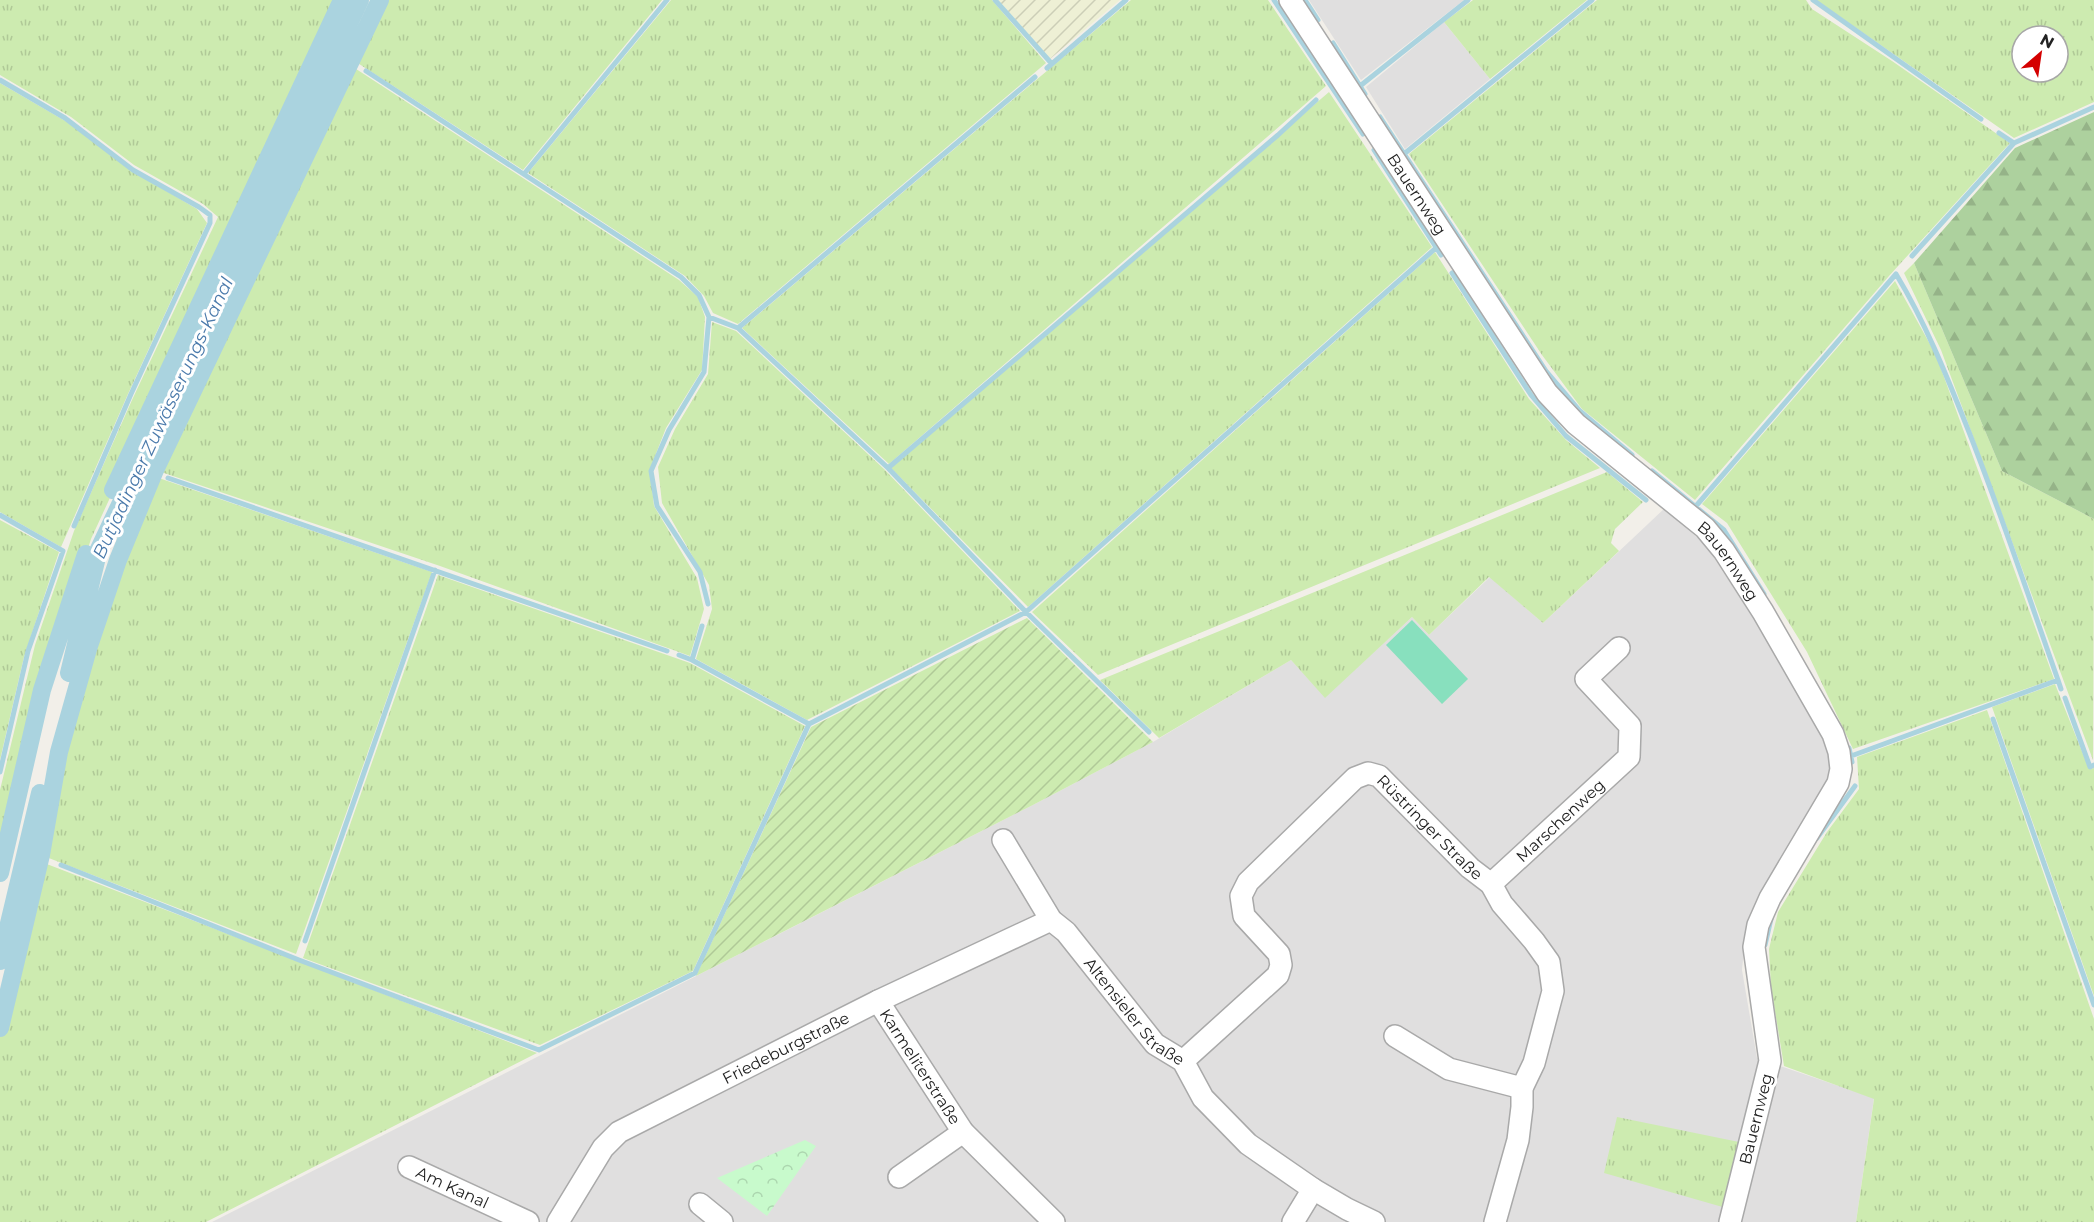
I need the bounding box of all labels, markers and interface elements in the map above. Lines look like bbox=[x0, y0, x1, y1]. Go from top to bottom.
north arrow bbox=[2010, 24, 2070, 84]
text: N bbox=[2037, 30, 2057, 53]
street label: Bauernweg bbox=[1383, 150, 1450, 238]
water label: Butjadinger Zuwässerungs-Kanal bbox=[88, 274, 238, 562]
street label: Bauernweg bbox=[1694, 517, 1763, 604]
street label: Rüstringer Straße bbox=[1373, 770, 1486, 884]
street label: Marschenweg bbox=[1512, 775, 1608, 866]
street label: Altensieler Straße bbox=[1080, 954, 1188, 1069]
street label: Karmeliterstraße bbox=[876, 1005, 965, 1128]
street label: Friedeburgstraße bbox=[719, 1008, 852, 1088]
street label: Bauernweg bbox=[1735, 1071, 1777, 1167]
street label: Am Kanal bbox=[413, 1162, 492, 1212]

